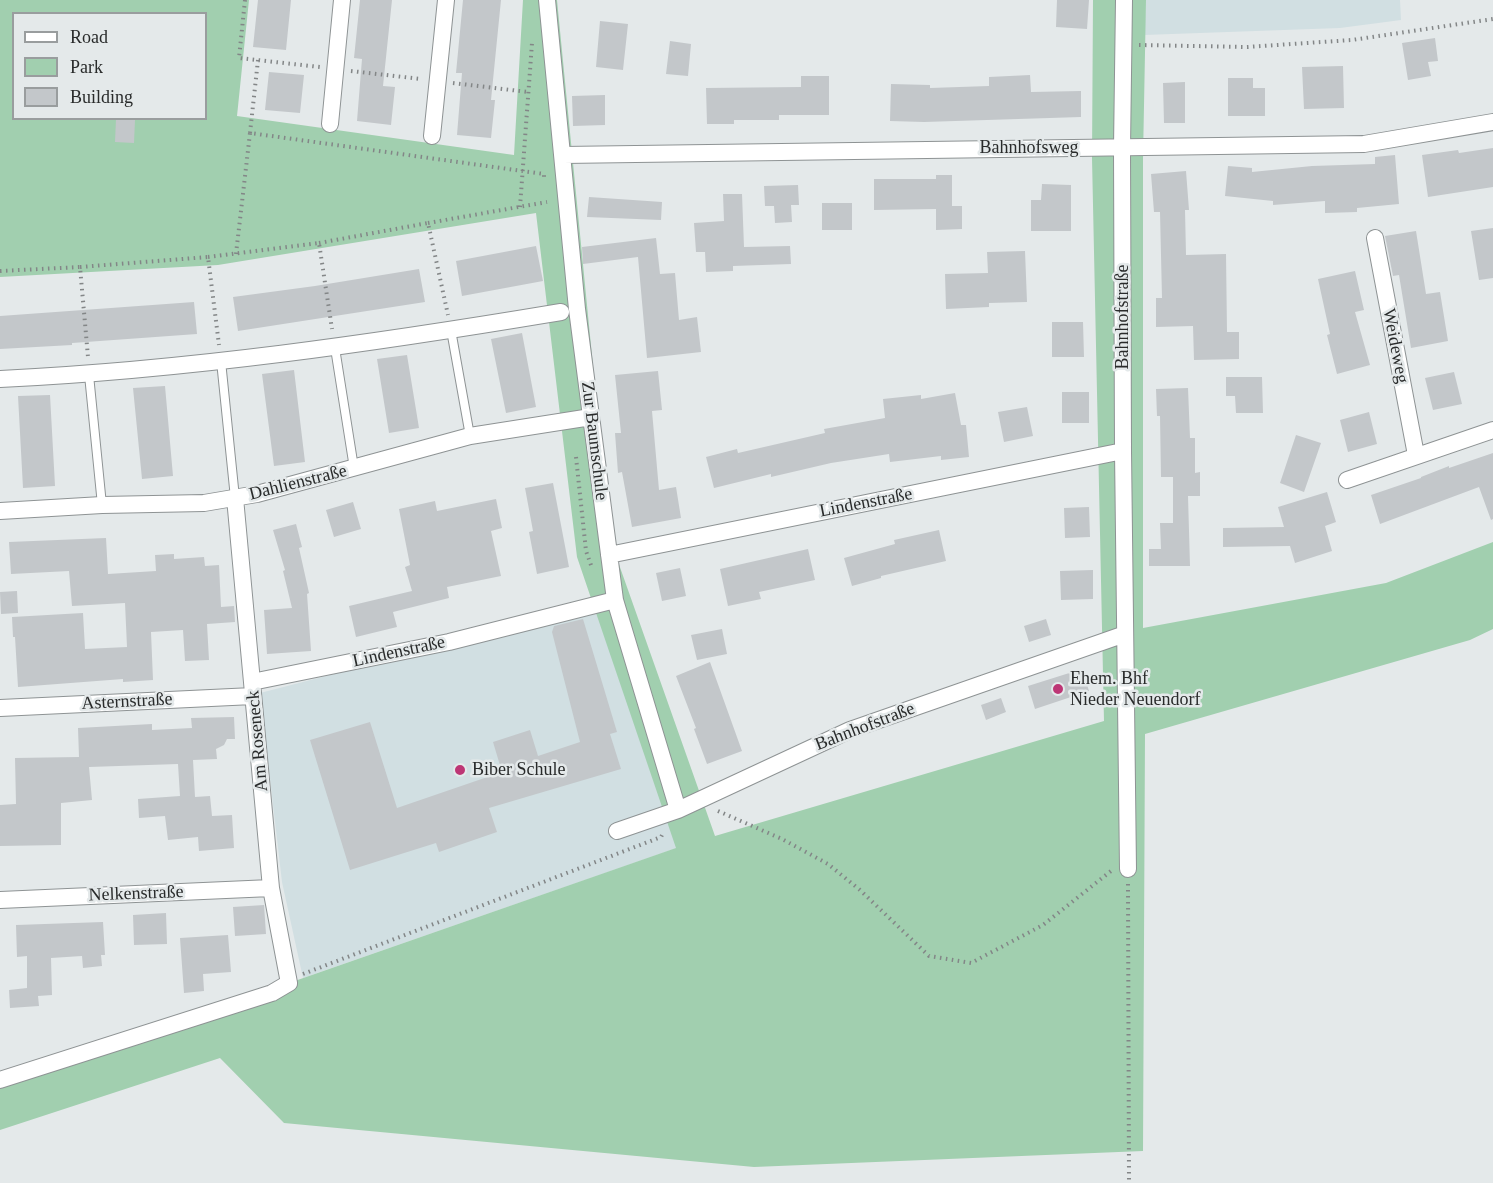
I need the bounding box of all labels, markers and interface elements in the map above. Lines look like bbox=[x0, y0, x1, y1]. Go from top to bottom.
legend bbox=[12, 12, 207, 120]
text: Road bbox=[70, 27, 108, 47]
text: Park bbox=[70, 57, 103, 77]
text: Building bbox=[70, 87, 133, 107]
street label: Bahnhofsweg bbox=[980, 137, 1078, 159]
street label: Bahnhofstraße bbox=[1112, 265, 1134, 369]
street label: Weideweg bbox=[1377, 307, 1413, 385]
street label: Zur Baumschule bbox=[576, 380, 612, 502]
street label: Dahlienstraße bbox=[247, 460, 349, 506]
street label: Lindenstraße bbox=[818, 483, 914, 523]
street label: Lindenstraße bbox=[351, 632, 447, 672]
place label: Ehem. Bhf Nieder Neuendorf bbox=[1070, 668, 1200, 710]
marker: Ehem. Bhf Nieder Neuendorf bbox=[1051, 682, 1065, 696]
street label: Asternstraße bbox=[81, 689, 173, 715]
street label: Am Roseneck bbox=[243, 690, 273, 792]
street label: Bahnhofstraße bbox=[812, 698, 918, 756]
place label: Biber Schule bbox=[472, 759, 565, 781]
marker: Biber Schule bbox=[453, 763, 467, 777]
street label: Nelkenstraße bbox=[88, 882, 184, 906]

